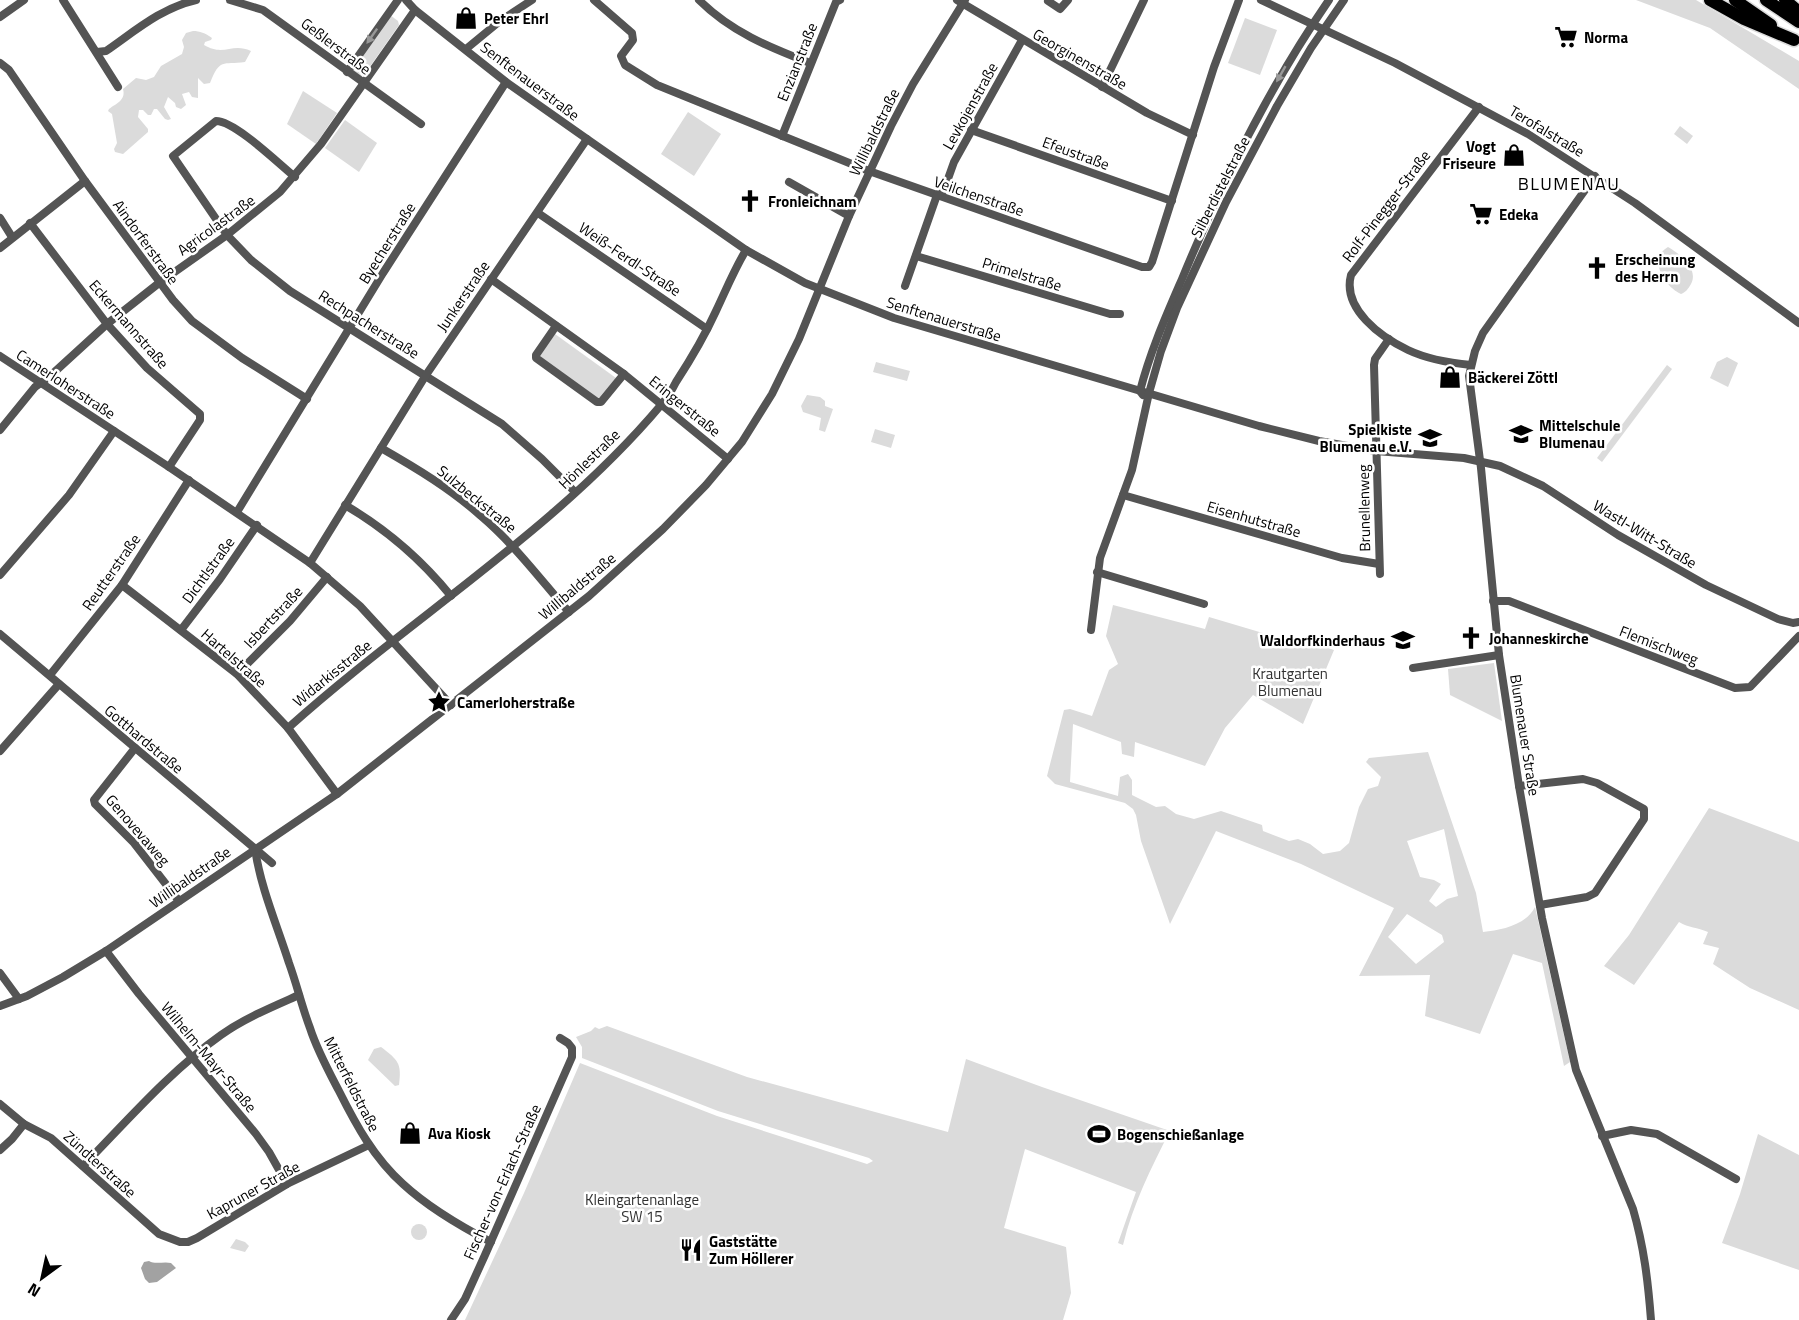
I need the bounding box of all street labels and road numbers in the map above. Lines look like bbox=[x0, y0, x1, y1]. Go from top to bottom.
street label: Geßlerstraße bbox=[296, 12, 376, 80]
street label: Enzianstraße bbox=[771, 19, 823, 105]
street label: Georginenstraße bbox=[1029, 23, 1131, 95]
street label: Senftenauerstraße bbox=[476, 36, 584, 126]
street label: Levkojenstraße bbox=[936, 58, 1004, 154]
street label: Willibaldstraße bbox=[843, 84, 905, 180]
street label: Terofalstraße bbox=[1505, 99, 1589, 163]
street label: Efeustraße bbox=[1039, 130, 1113, 176]
street label: Silberdistelstraße bbox=[1185, 132, 1255, 242]
street label: Rolf-Pinegger-Straße bbox=[1336, 145, 1436, 267]
street label: Veilchenstraße bbox=[931, 170, 1027, 222]
street label: Agricolastraße bbox=[172, 189, 260, 261]
street label: Aindorferstraße bbox=[107, 195, 185, 289]
street label: Byecherstraße bbox=[353, 198, 421, 288]
street label: Weiß-Ferdl-Straße bbox=[574, 216, 686, 302]
street label: Primelstraße bbox=[979, 251, 1065, 297]
street label: Junkerstraße bbox=[431, 256, 495, 336]
street label: Eckermannstraße bbox=[84, 274, 174, 374]
street label: Rechpacherstraße bbox=[314, 284, 424, 364]
street label: Senftenauerstraße bbox=[884, 291, 1004, 347]
street label: Camerloherstraße bbox=[12, 343, 120, 425]
street label: Eringerstraße bbox=[644, 370, 726, 442]
street label: Hönlestraße bbox=[553, 424, 625, 494]
street label: Sulzbeckstraße bbox=[432, 460, 522, 538]
street label: Brunellenweg bbox=[1352, 464, 1376, 552]
street label: Wastl-Witt-Straße bbox=[1589, 494, 1701, 574]
street label: Eisenhutstraße bbox=[1204, 495, 1304, 543]
street label: Reutterstraße bbox=[76, 529, 146, 615]
street label: Dichtlstraße bbox=[176, 532, 240, 608]
street label: Willibaldstraße bbox=[533, 547, 621, 625]
street label: Isbertstraße bbox=[238, 581, 308, 653]
street label: Flemischweg bbox=[1616, 619, 1702, 671]
street label: Hartelstraße bbox=[196, 623, 272, 693]
street label: Widarkisstraße bbox=[288, 634, 376, 712]
street label: Blumenauer Straße bbox=[1504, 673, 1546, 797]
street label: Gotthardstraße bbox=[99, 699, 189, 779]
street label: Genovevaweg bbox=[100, 789, 176, 871]
street label: Willibaldstraße bbox=[145, 840, 235, 914]
street label: Wilhelm-Mayr-Straße bbox=[156, 997, 262, 1117]
street label: Mitterfeldstraße bbox=[318, 1032, 386, 1136]
street label: Fischer-von-Erlach-Straße bbox=[457, 1100, 547, 1264]
street label: Zündterstraße bbox=[58, 1125, 142, 1203]
street label: Kapruner Straße bbox=[202, 1155, 304, 1225]

